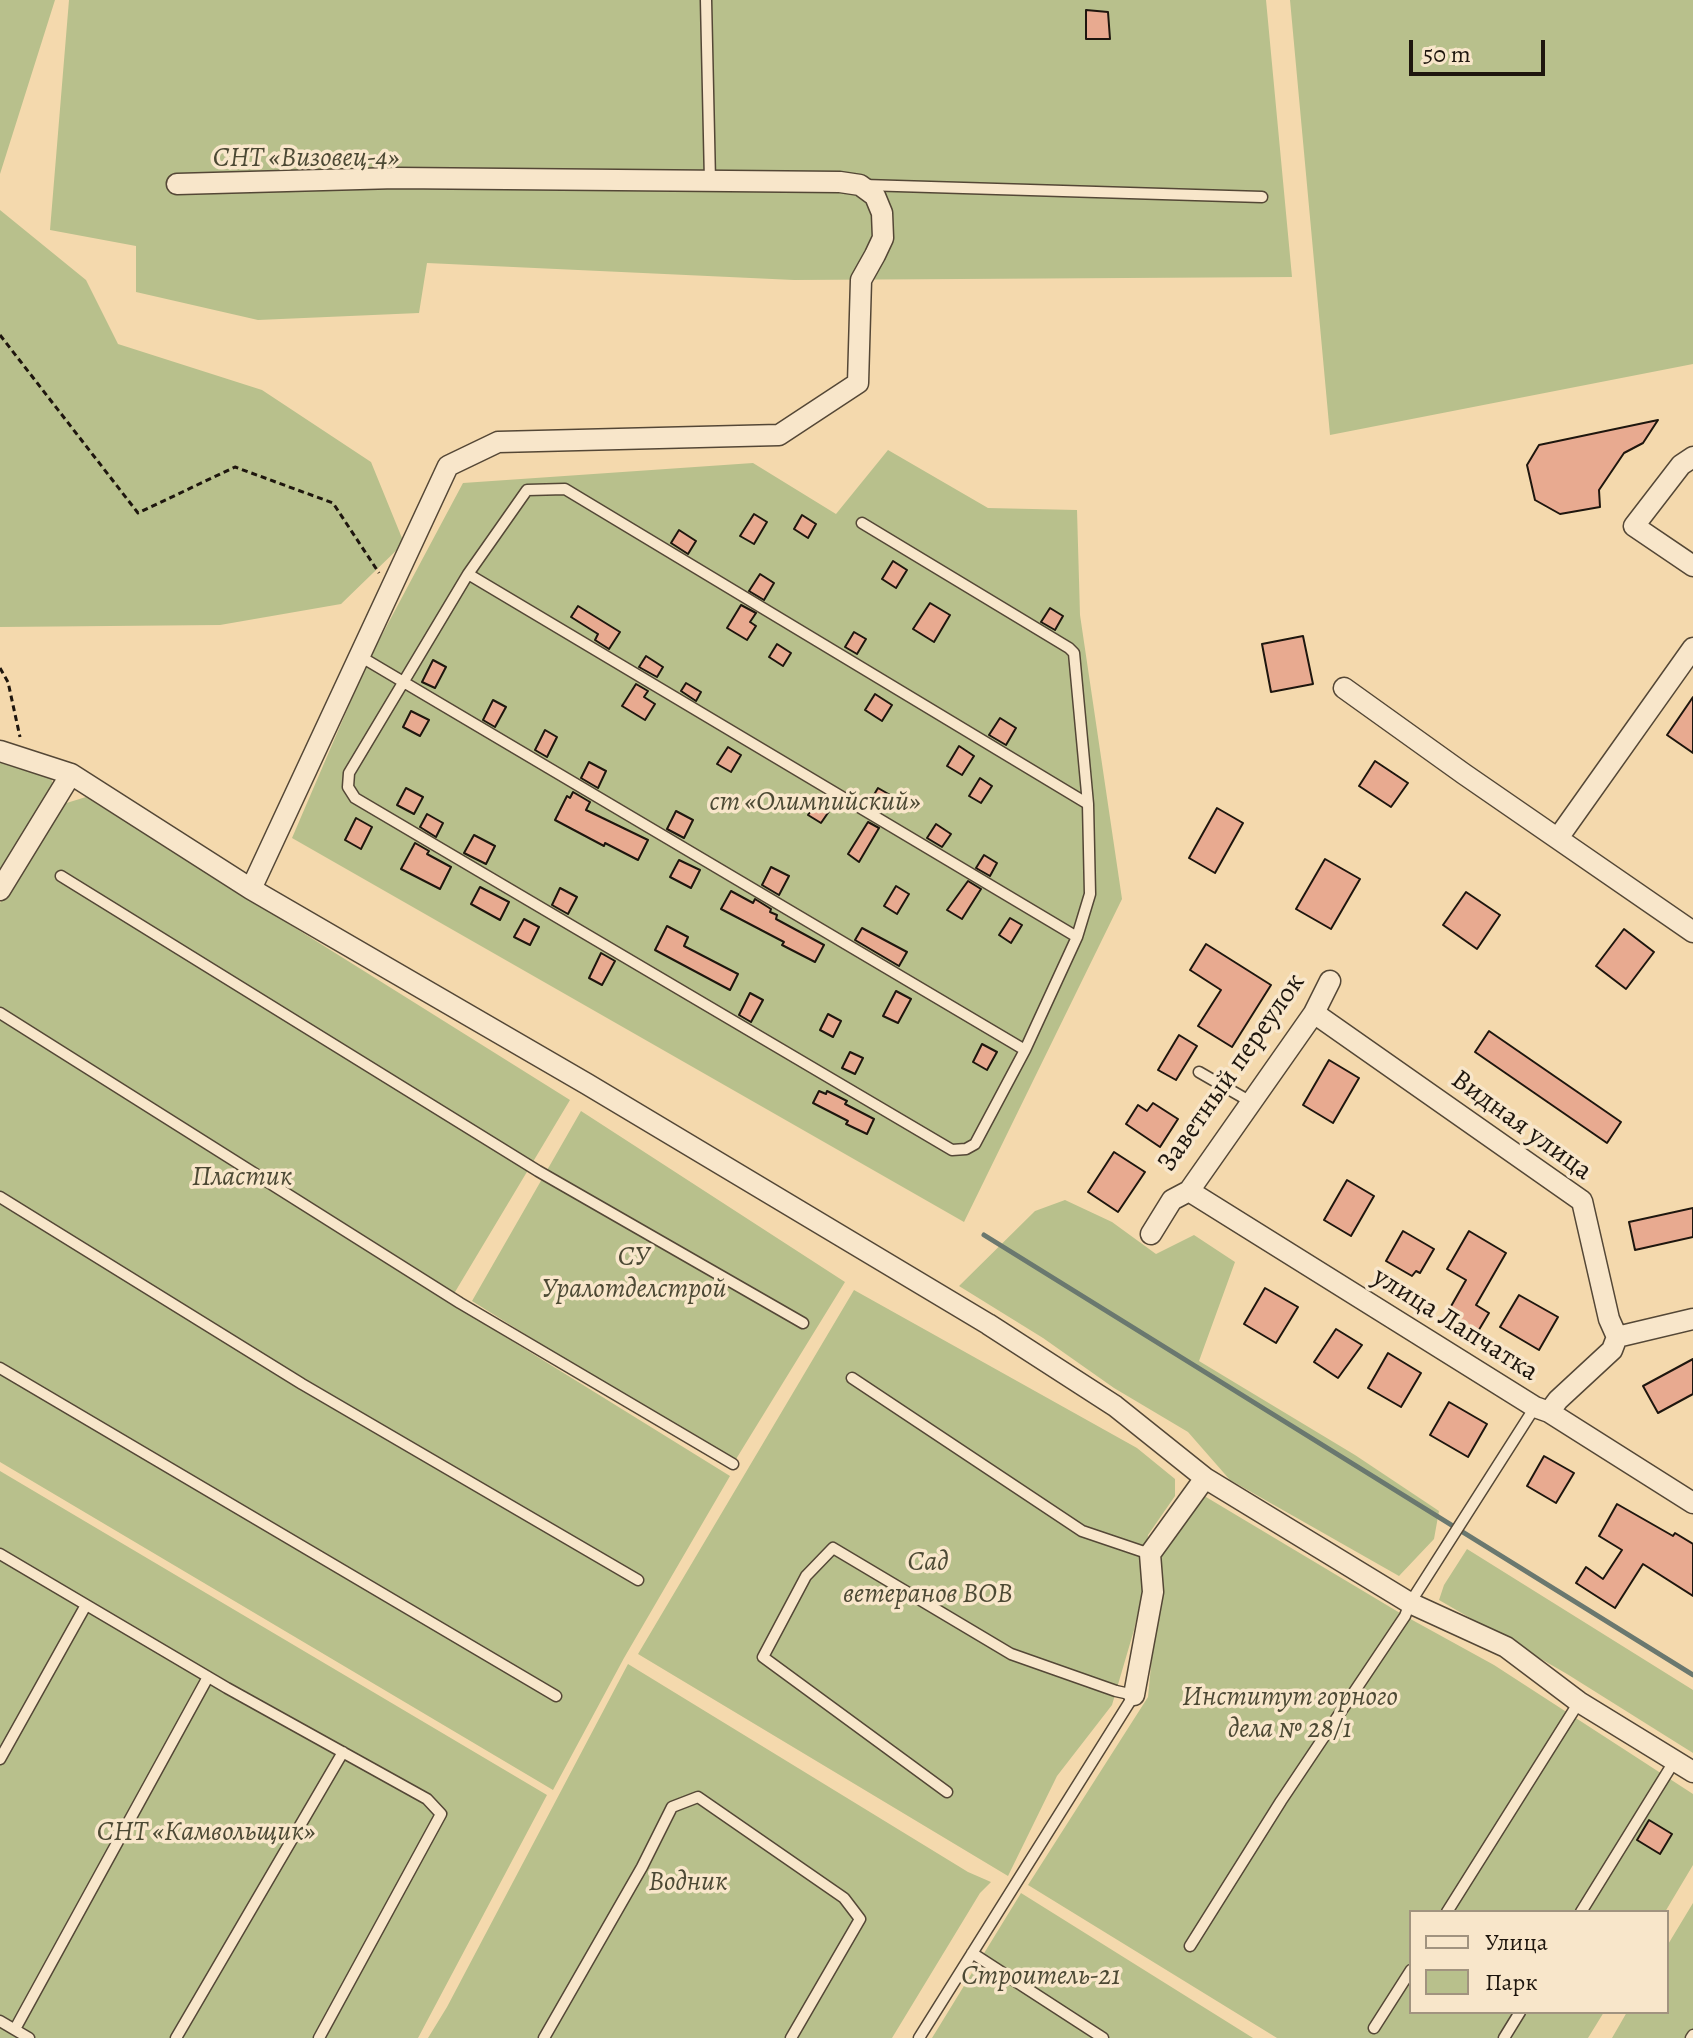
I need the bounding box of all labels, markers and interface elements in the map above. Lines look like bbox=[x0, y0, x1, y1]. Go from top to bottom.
scale bar bbox=[1413, 24, 1549, 74]
text: 50 m bbox=[1423, 38, 1471, 70]
park label: СНТ «Визовец-4» bbox=[213, 142, 399, 176]
park label: ст «Олимпийский» bbox=[710, 786, 920, 820]
street label: Заветный переулок bbox=[1151, 967, 1313, 1179]
street label: Видная улица bbox=[1444, 1064, 1598, 1188]
park label: Пластик bbox=[192, 1161, 292, 1195]
park label: СУ Уралотделстрой bbox=[542, 1241, 726, 1307]
street label: улица Лапчатка bbox=[1366, 1261, 1544, 1389]
park label: Сад ветеранов ВОВ bbox=[843, 1546, 1013, 1612]
park label: Институт горного дела № 28/1 bbox=[1182, 1681, 1398, 1747]
park label: СНТ «Камвольщик» bbox=[97, 1816, 315, 1850]
park label: Водник bbox=[648, 1866, 728, 1900]
legend bbox=[1409, 1910, 1669, 2014]
text: Улица bbox=[1485, 1926, 1548, 1958]
park label: Строитель-21 bbox=[961, 1960, 1121, 1994]
text: Парк bbox=[1485, 1966, 1538, 1998]

